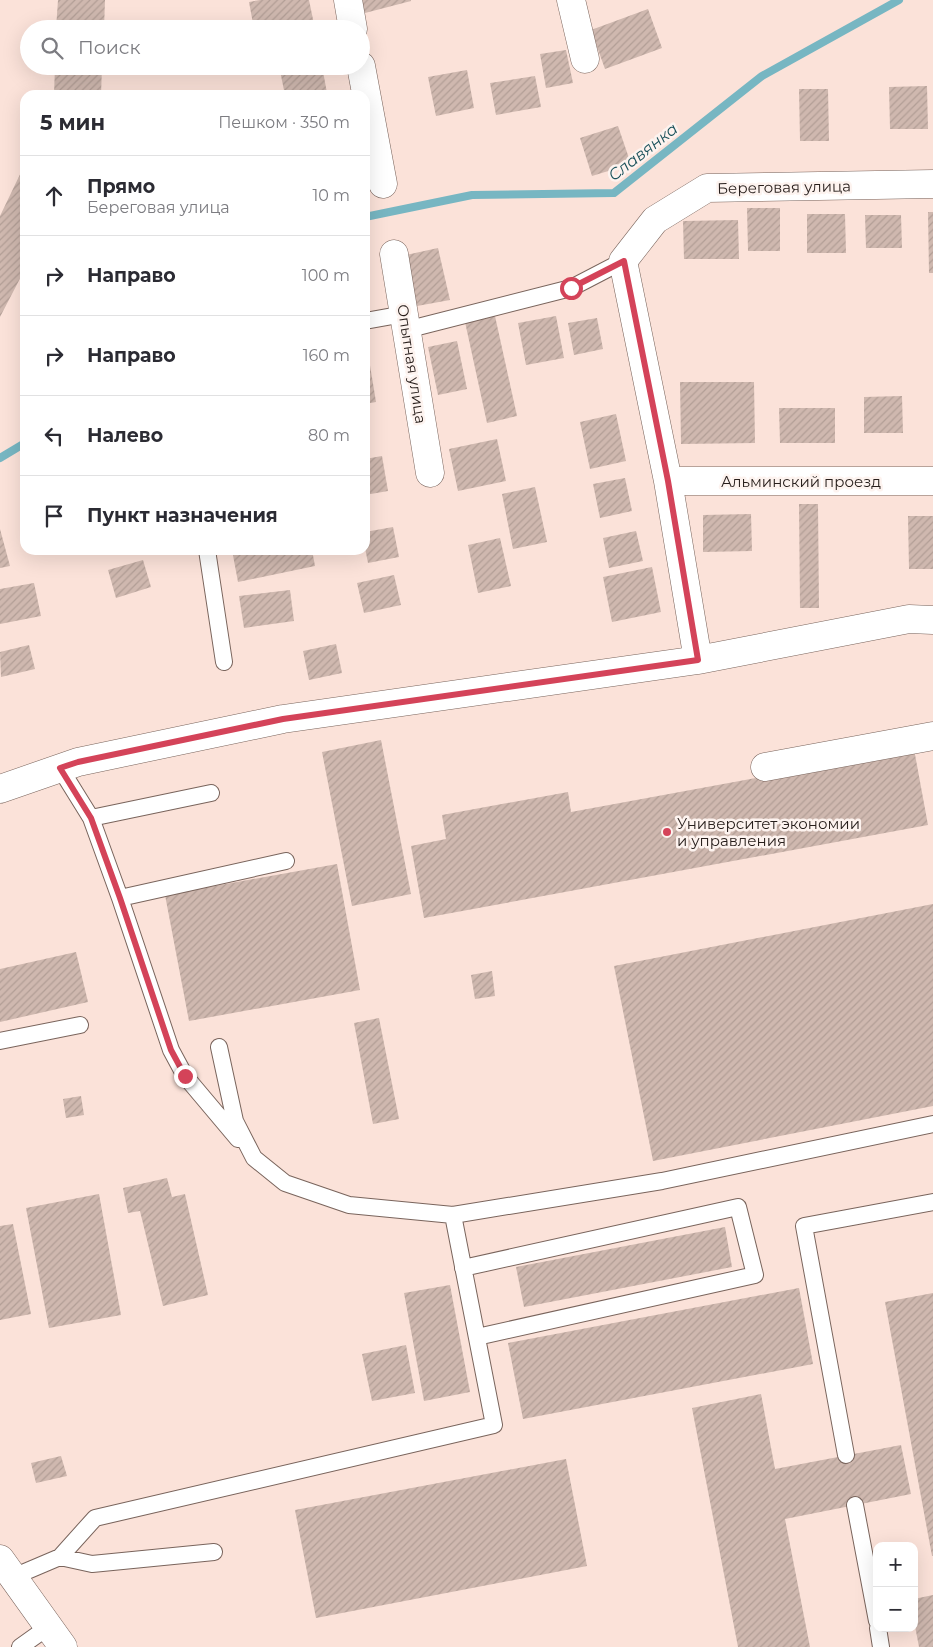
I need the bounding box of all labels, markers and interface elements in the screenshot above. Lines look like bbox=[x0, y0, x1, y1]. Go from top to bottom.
search box bbox=[20, 20, 370, 75]
icon: search bbox=[38, 34, 66, 62]
text: Поиск bbox=[78, 36, 141, 59]
text: 5 мин bbox=[40, 110, 105, 135]
text: Пешком · 350 m bbox=[218, 113, 350, 132]
water label: Славянка bbox=[605, 119, 681, 185]
text: Прямо bbox=[87, 175, 155, 198]
street label: Береговая улица bbox=[717, 176, 851, 198]
icon: ahead bbox=[40, 182, 68, 210]
text: 10 m bbox=[312, 186, 350, 205]
text: Береговая улица bbox=[87, 198, 230, 217]
icon: right bbox=[40, 262, 68, 290]
text: Направо bbox=[87, 264, 176, 287]
text: 100 m bbox=[302, 266, 350, 285]
route start bbox=[560, 277, 583, 300]
street label: Опытная улица bbox=[393, 303, 431, 425]
icon: right bbox=[40, 342, 68, 370]
text: Направо bbox=[87, 344, 176, 367]
text: 160 m bbox=[303, 346, 350, 365]
icon: left bbox=[40, 422, 68, 450]
text: Налево bbox=[87, 424, 163, 447]
text: 80 m bbox=[308, 426, 350, 445]
street label: Альминский проезд bbox=[721, 472, 881, 491]
icon: arrive bbox=[40, 502, 68, 530]
text: Пункт назначения bbox=[87, 504, 278, 527]
place label: Университет экономии и управления bbox=[677, 814, 860, 850]
marker: Университет экономии и управления bbox=[661, 826, 673, 838]
route end bbox=[174, 1065, 197, 1088]
map controls bbox=[873, 1542, 918, 1632]
button: + bbox=[873, 1542, 918, 1587]
button: − bbox=[873, 1587, 918, 1632]

